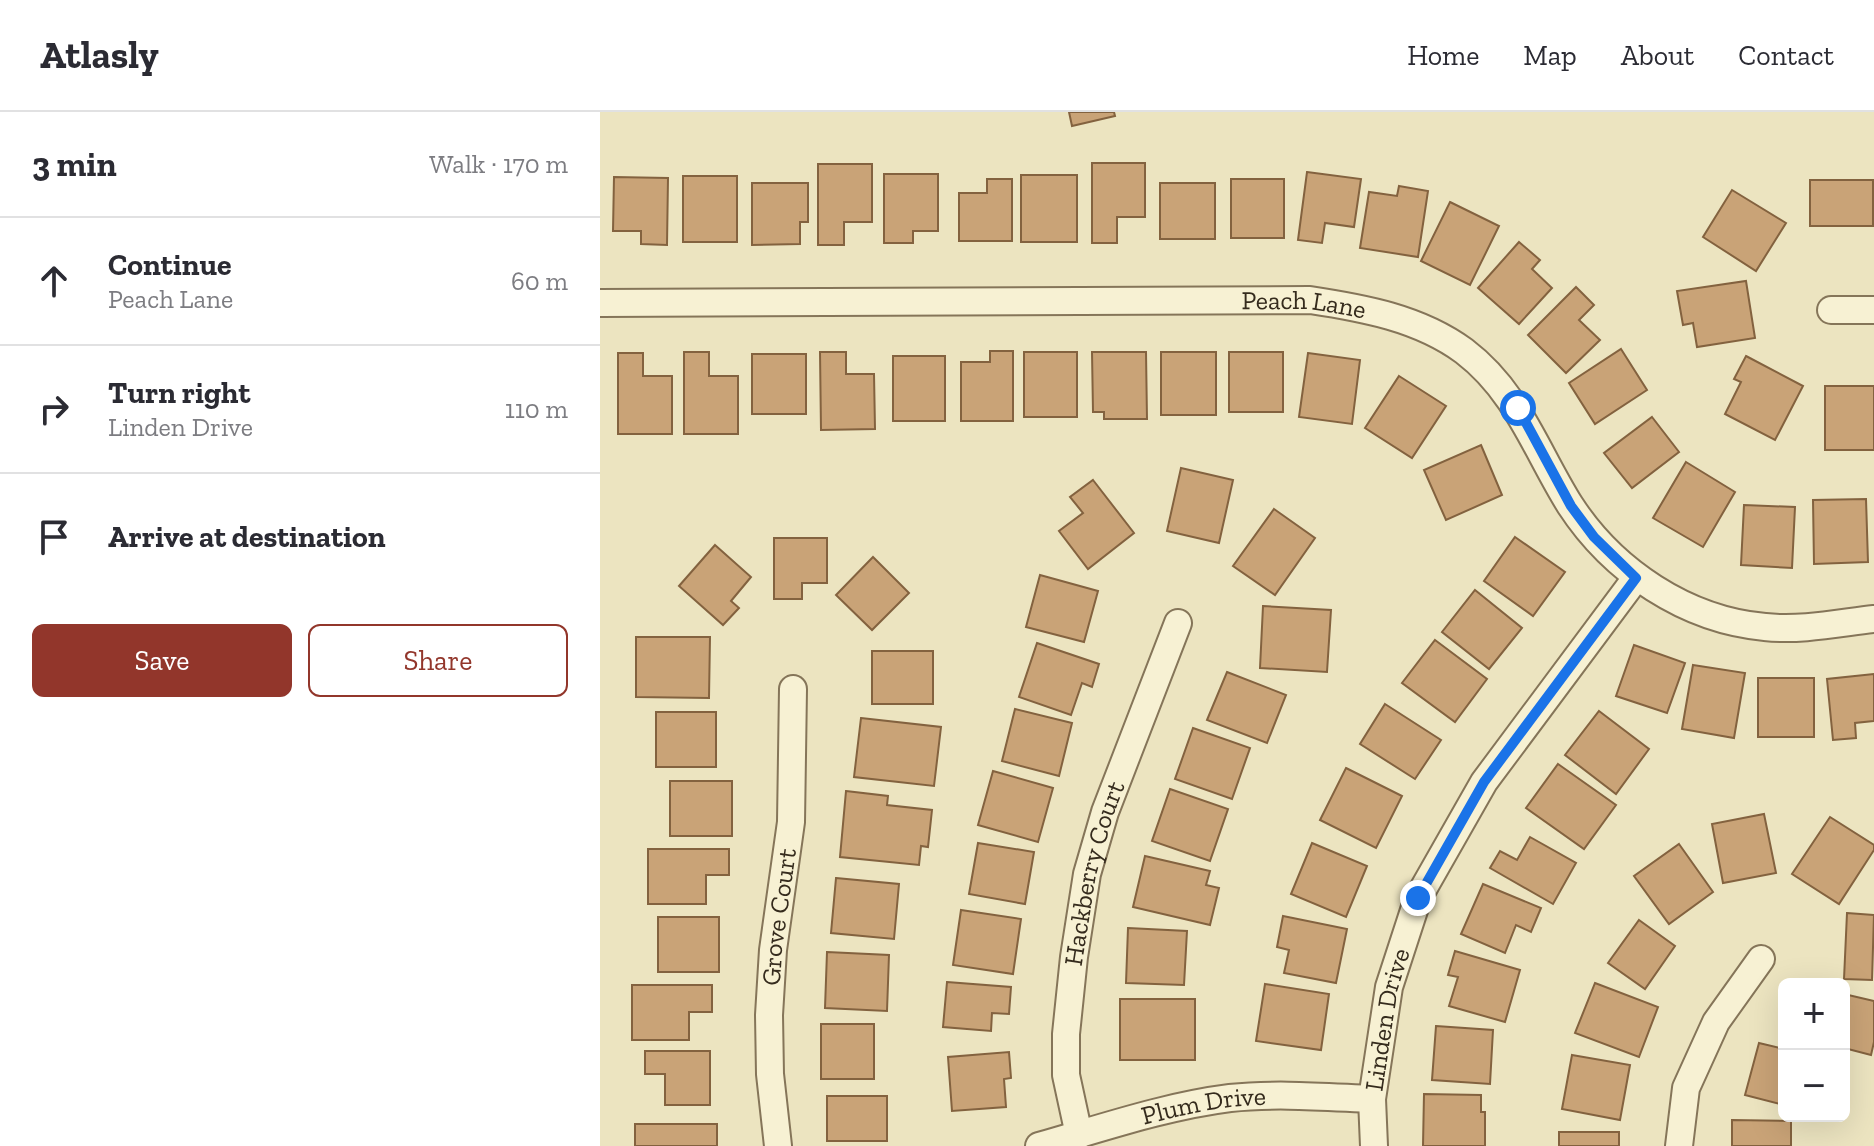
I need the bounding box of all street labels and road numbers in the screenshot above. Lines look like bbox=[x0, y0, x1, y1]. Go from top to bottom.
street label: Peach Lane bbox=[1241, 284, 1369, 326]
street label: Hackberry Court bbox=[1057, 776, 1132, 968]
street label: Grove Court bbox=[755, 846, 803, 987]
street label: Linden Drive bbox=[1357, 944, 1417, 1093]
street label: Plum Drive bbox=[1138, 1080, 1266, 1132]

